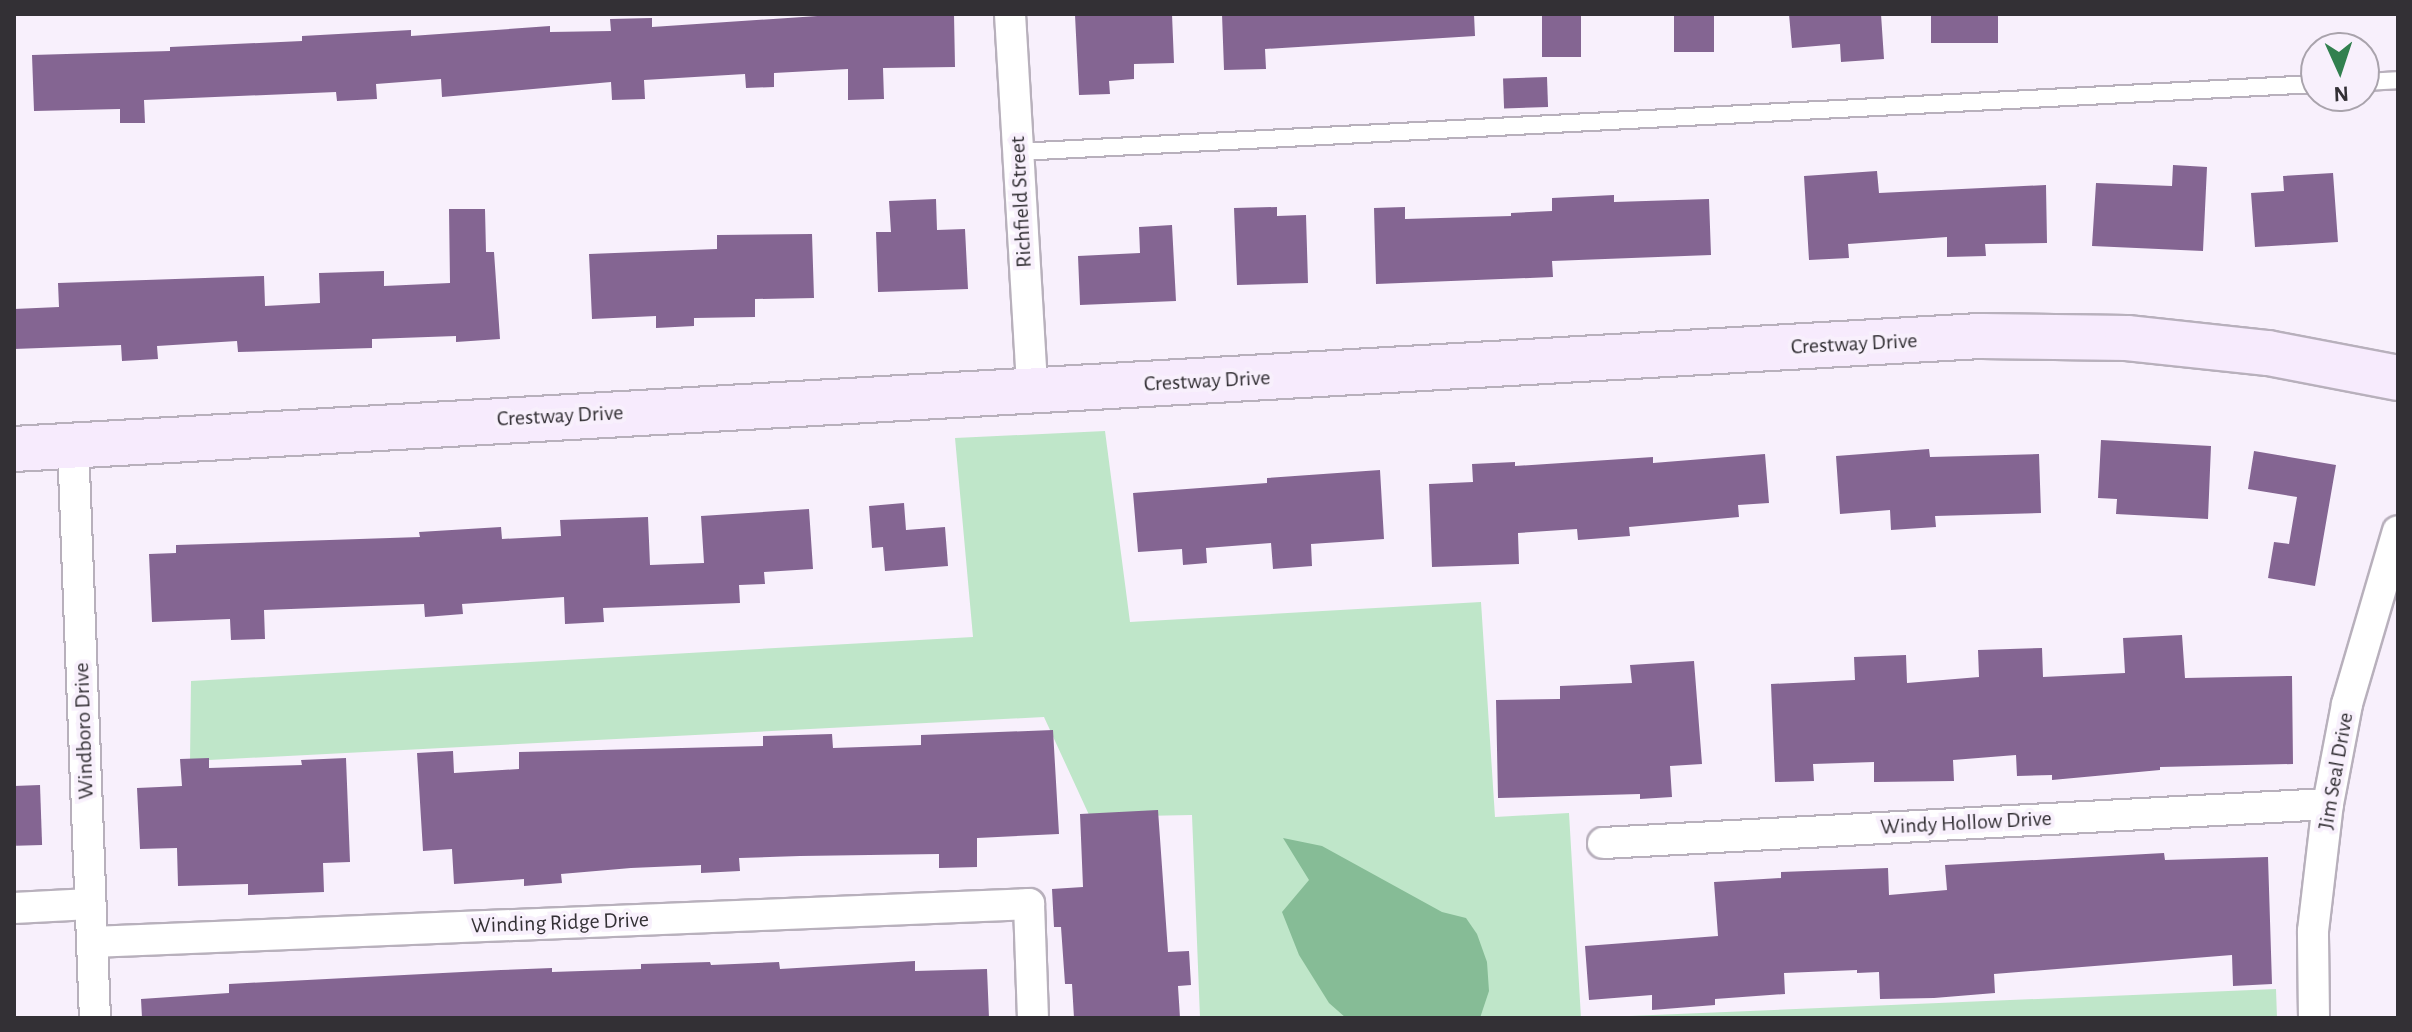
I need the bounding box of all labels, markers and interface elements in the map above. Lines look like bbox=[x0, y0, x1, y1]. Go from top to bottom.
north arrow bbox=[2300, 32, 2380, 112]
text: N bbox=[2333, 83, 2349, 105]
street label: Richfield Street bbox=[1004, 135, 1038, 269]
street label: Crestway Drive bbox=[1790, 328, 1918, 360]
street label: Crestway Drive bbox=[1143, 365, 1271, 397]
street label: Crestway Drive bbox=[496, 400, 624, 432]
street label: Windboro Drive bbox=[68, 662, 100, 800]
street label: Jim Seal Drive bbox=[2313, 710, 2359, 832]
street label: Windy Hollow Drive bbox=[1880, 805, 2052, 841]
street label: Winding Ridge Drive bbox=[471, 907, 649, 939]

